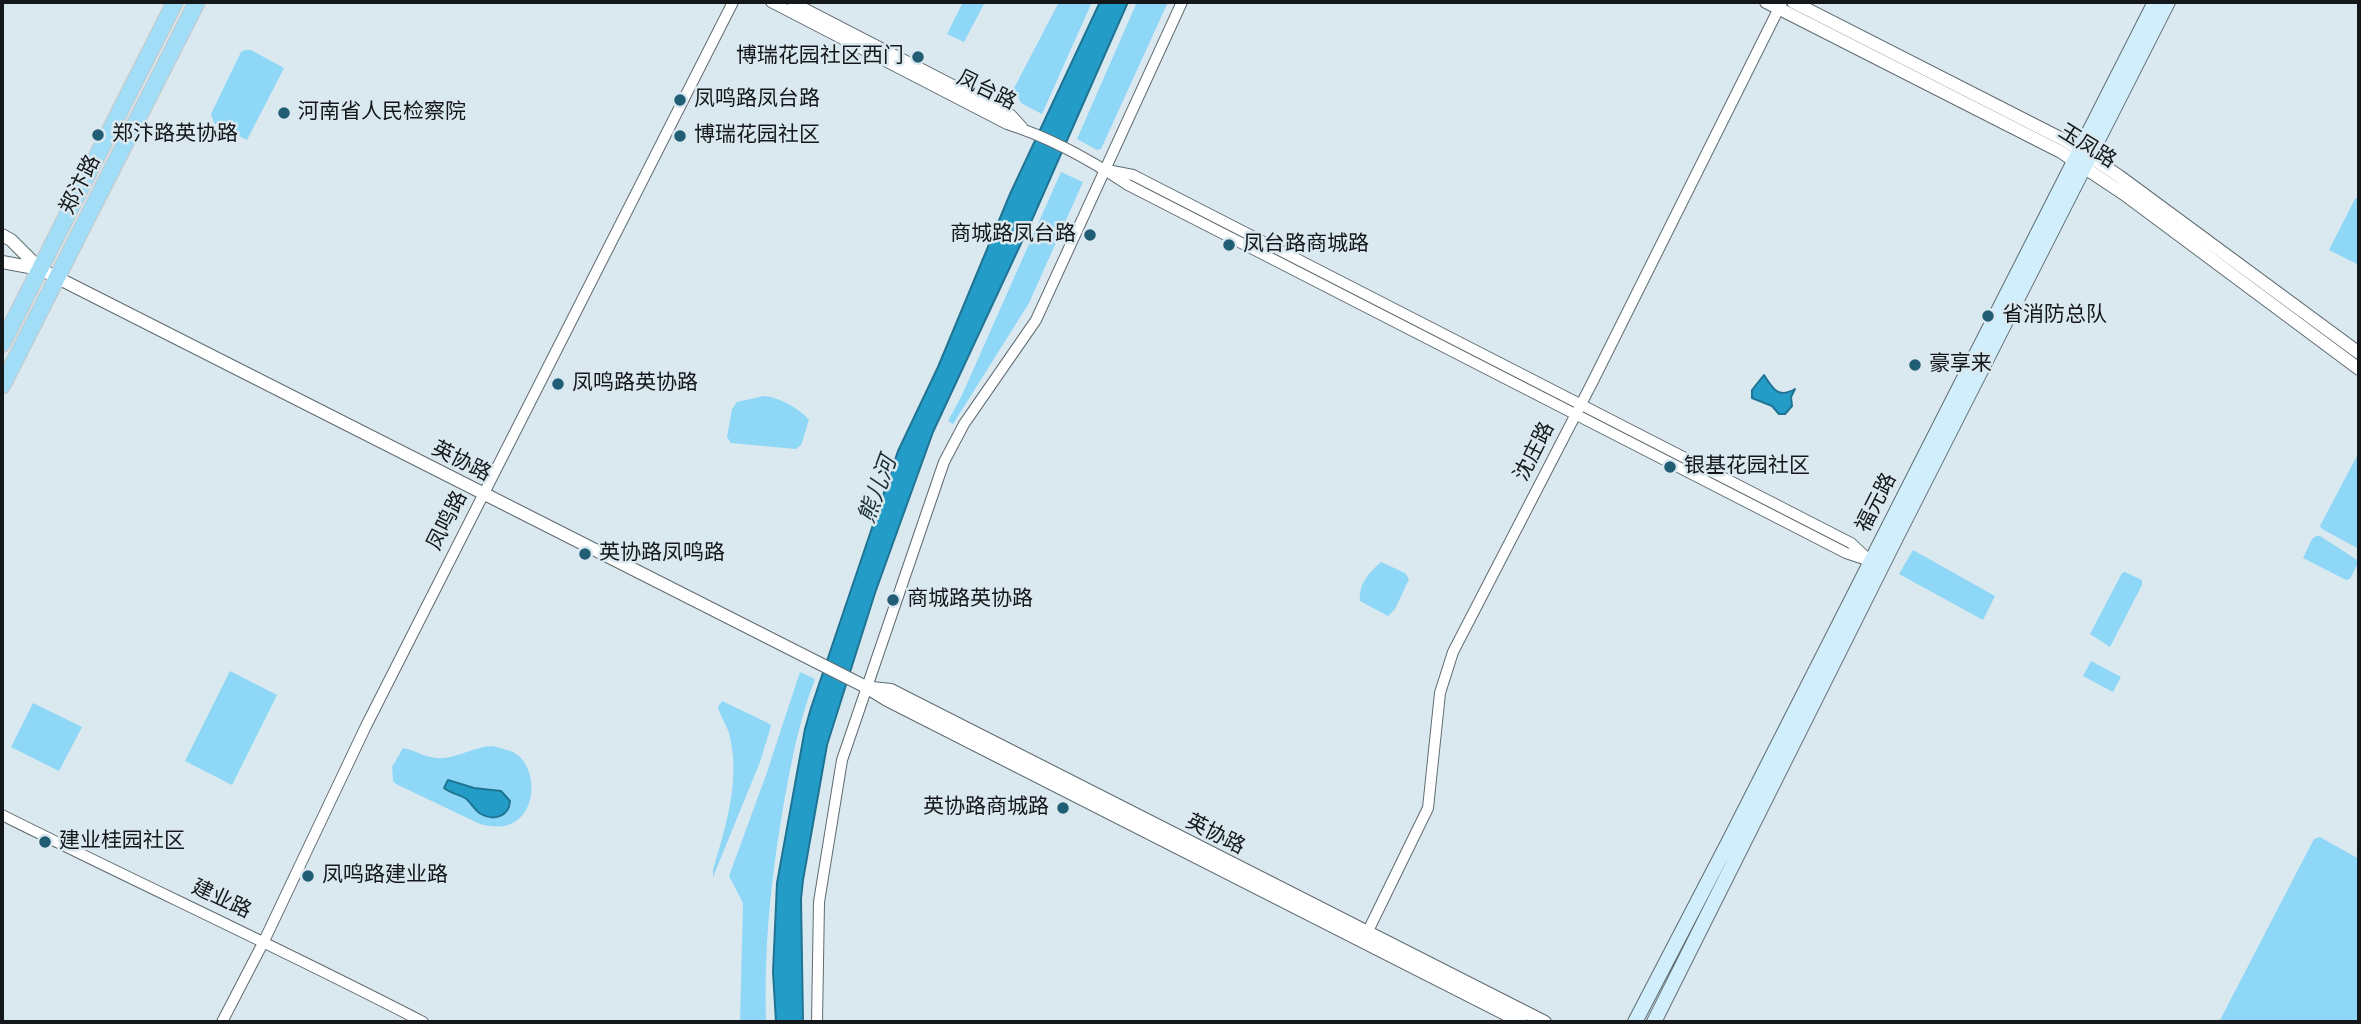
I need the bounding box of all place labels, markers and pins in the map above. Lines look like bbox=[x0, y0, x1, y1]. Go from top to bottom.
place label: 博瑞花园社区西门 bbox=[736, 44, 904, 70]
marker: 博瑞花园社区西门 bbox=[910, 49, 926, 65]
place label: 凤鸣路凤台路 bbox=[694, 87, 820, 113]
marker: 凤鸣路凤台路 bbox=[672, 92, 688, 108]
place label: 河南省人民检察院 bbox=[298, 100, 466, 126]
marker: 河南省人民检察院 bbox=[276, 105, 292, 121]
place label: 郑汴路英协路 bbox=[112, 122, 238, 148]
place label: 博瑞花园社区 bbox=[694, 123, 820, 149]
marker: 郑汴路英协路 bbox=[90, 127, 106, 143]
marker: 博瑞花园社区 bbox=[672, 128, 688, 144]
place label: 商城路凤台路 bbox=[950, 222, 1076, 248]
marker: 商城路凤台路 bbox=[1082, 227, 1098, 243]
place label: 凤台路商城路 bbox=[1243, 232, 1369, 258]
marker: 凤台路商城路 bbox=[1221, 237, 1237, 253]
place label: 省消防总队 bbox=[2002, 303, 2107, 329]
marker: 省消防总队 bbox=[1980, 308, 1996, 324]
place label: 豪享来 bbox=[1929, 352, 1992, 378]
marker: 豪享来 bbox=[1907, 357, 1923, 373]
place label: 凤鸣路英协路 bbox=[572, 371, 698, 397]
marker: 凤鸣路英协路 bbox=[550, 376, 566, 392]
place label: 银基花园社区 bbox=[1684, 454, 1810, 480]
marker: 银基花园社区 bbox=[1662, 459, 1678, 475]
place label: 英协路凤鸣路 bbox=[599, 541, 725, 567]
marker: 英协路凤鸣路 bbox=[577, 546, 593, 562]
place label: 商城路英协路 bbox=[907, 587, 1033, 613]
marker: 商城路英协路 bbox=[885, 592, 901, 608]
place label: 英协路商城路 bbox=[923, 795, 1049, 821]
marker: 英协路商城路 bbox=[1055, 800, 1071, 816]
place label: 建业桂园社区 bbox=[59, 829, 185, 855]
marker: 建业桂园社区 bbox=[37, 834, 53, 850]
place label: 凤鸣路建业路 bbox=[322, 863, 448, 889]
marker: 凤鸣路建业路 bbox=[300, 868, 316, 884]

